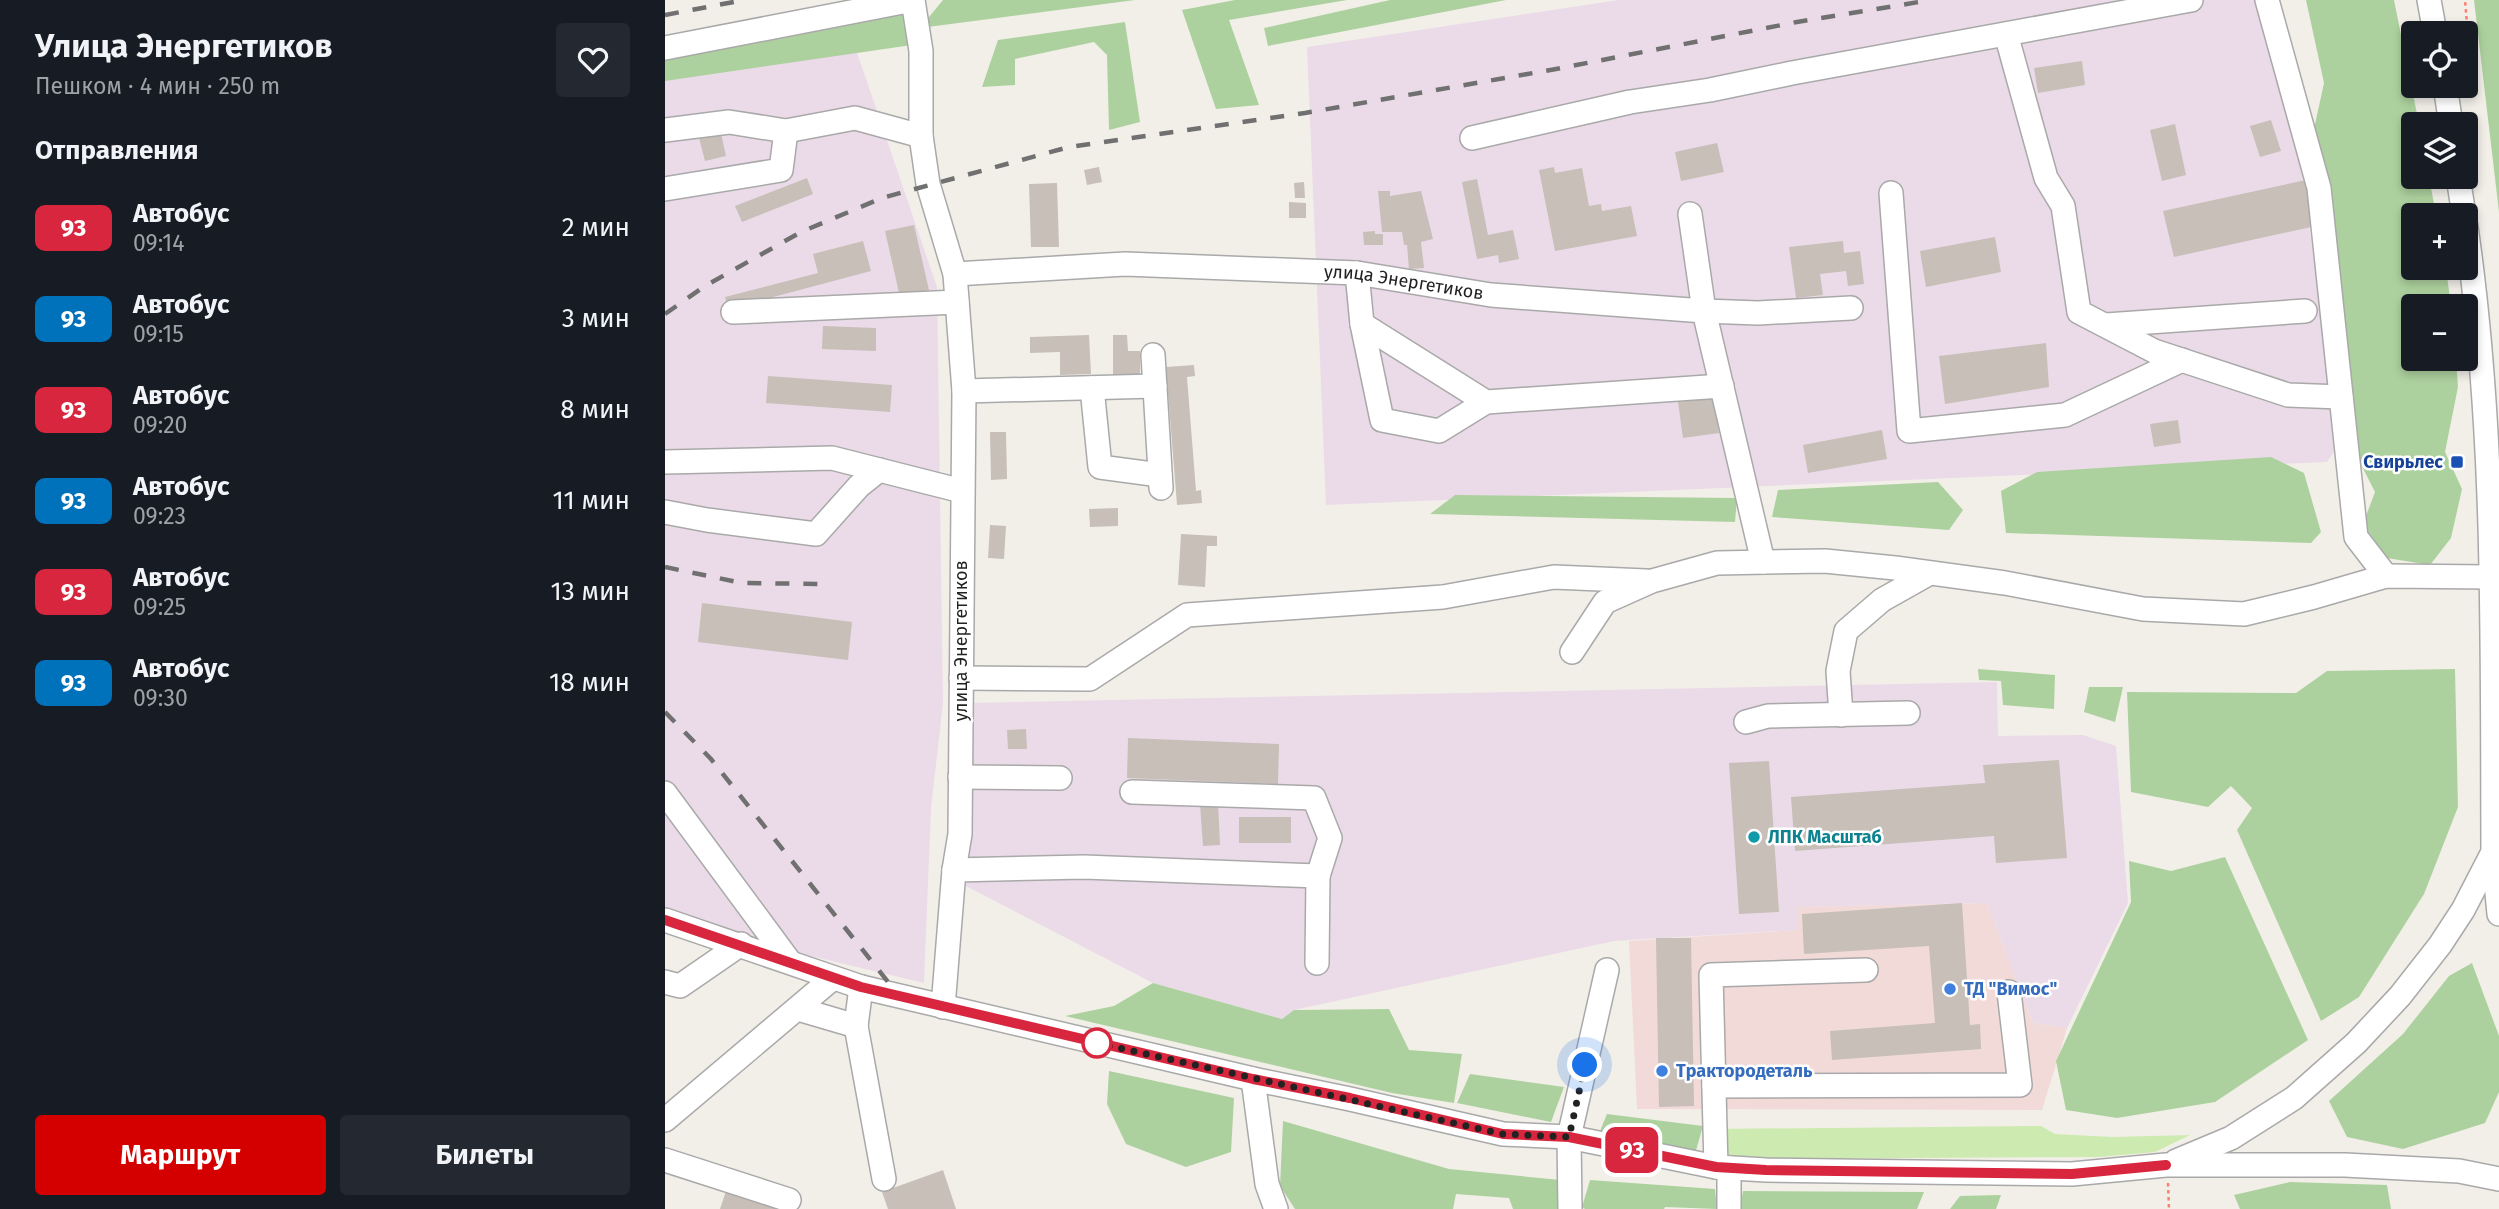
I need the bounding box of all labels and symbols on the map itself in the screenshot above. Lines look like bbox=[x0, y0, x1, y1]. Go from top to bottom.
street label: улица Энергетиков bbox=[1323, 261, 1485, 305]
place label: Свирьлес bbox=[2363, 451, 2443, 473]
marker: Свирьлес bbox=[2449, 454, 2465, 470]
street label: улица Энергетиков bbox=[950, 560, 972, 722]
place label: ЛПК Масштаб bbox=[1768, 826, 1882, 848]
marker: ЛПК Масштаб bbox=[1746, 829, 1762, 845]
place label: ТД "Вимос" bbox=[1964, 978, 2057, 1000]
marker: ТД "Вимос" bbox=[1942, 981, 1958, 997]
unlabelled marker bbox=[1082, 1028, 1112, 1058]
your location bbox=[1567, 1047, 1602, 1082]
place label: Трактородеталь bbox=[1676, 1060, 1813, 1082]
marker: Трактородеталь bbox=[1654, 1063, 1670, 1079]
line badge: 93 bbox=[1601, 1127, 1663, 1173]

